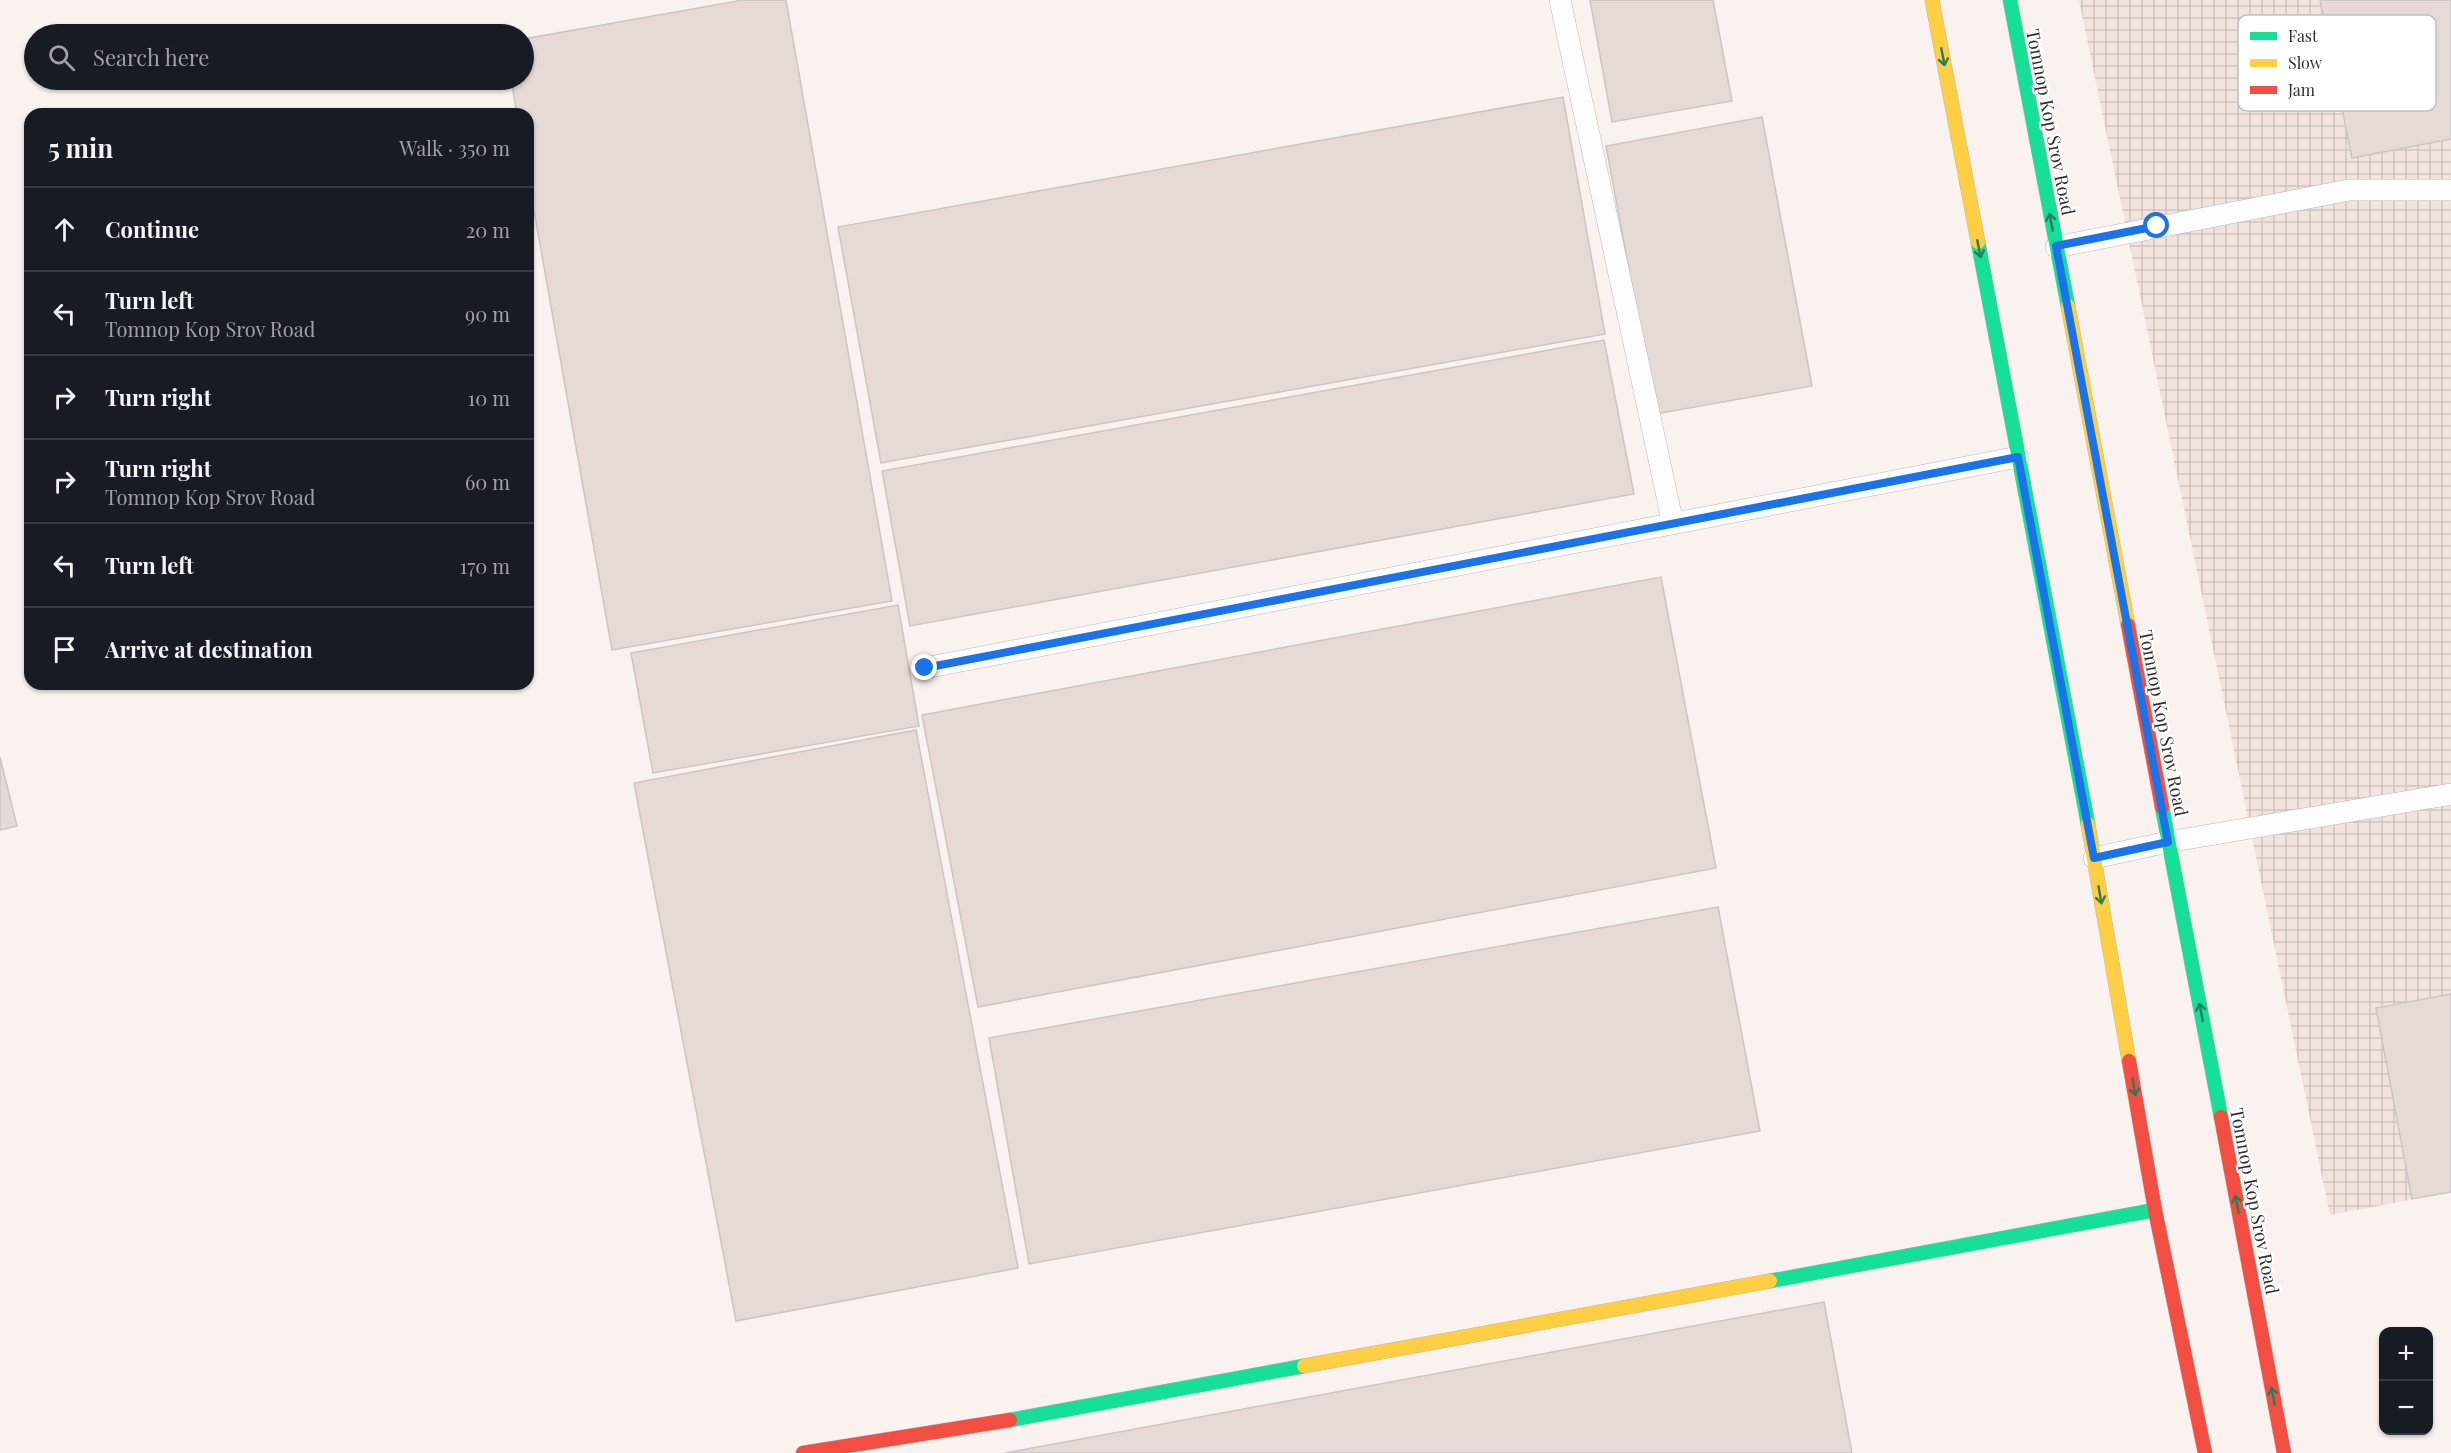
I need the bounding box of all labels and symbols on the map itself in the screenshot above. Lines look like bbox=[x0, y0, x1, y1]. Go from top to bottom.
legend bbox=[2238, 15, 2436, 111]
text: Fast bbox=[2288, 25, 2318, 46]
street label: Tomnop Kop Srov Road bbox=[2021, 27, 2081, 218]
one-way arrow bbox=[1938, 47, 1949, 67]
text: Slow bbox=[2288, 52, 2323, 73]
text: Jam bbox=[2287, 79, 2315, 100]
route start bbox=[2143, 212, 2169, 238]
one-way arrow bbox=[2046, 213, 2057, 233]
one-way arrow bbox=[1974, 239, 1985, 258]
street label: Tomnop Kop Srov Road bbox=[2134, 628, 2194, 819]
route end bbox=[911, 654, 937, 680]
one-way arrow bbox=[2095, 884, 2106, 904]
one-way arrow bbox=[2195, 1003, 2206, 1023]
one-way arrow bbox=[2129, 1076, 2140, 1096]
street label: Tomnop Kop Srov Road bbox=[2225, 1106, 2285, 1297]
one-way arrow bbox=[2231, 1195, 2242, 1214]
one-way arrow bbox=[2267, 1386, 2278, 1406]

